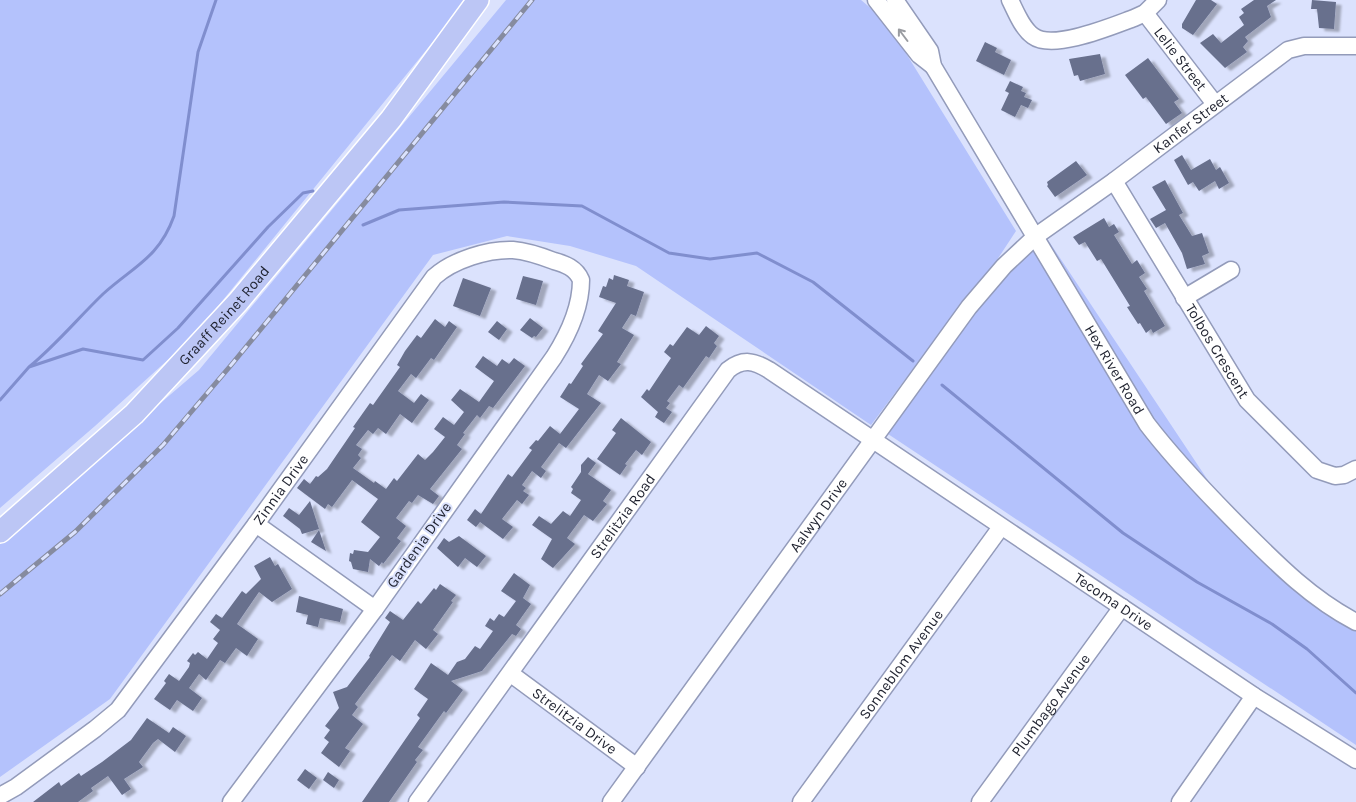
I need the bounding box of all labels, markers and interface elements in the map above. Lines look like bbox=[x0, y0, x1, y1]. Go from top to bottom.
street label: Lelie Street bbox=[1150, 23, 1211, 95]
one-way arrow bbox=[898, 28, 909, 41]
street label: Kanfer Street bbox=[1149, 89, 1232, 157]
street label: Graaff Reinet Road bbox=[175, 262, 273, 369]
street label: Tolbos Crescent bbox=[1182, 300, 1253, 402]
street label: Hex River Road bbox=[1081, 322, 1148, 418]
street label: Zinnia Drive bbox=[249, 451, 312, 529]
street label: Strelitzia Road bbox=[586, 470, 659, 562]
street label: Aalwyn Drive bbox=[786, 475, 851, 556]
street label: Gardenia Drive bbox=[383, 499, 455, 591]
street label: Tecoma Drive bbox=[1071, 569, 1156, 634]
street label: Sonneblom Avenue bbox=[855, 606, 947, 723]
street label: Plumbago Avenue bbox=[1007, 650, 1094, 760]
street label: Strelitzia Drive bbox=[529, 684, 620, 758]

